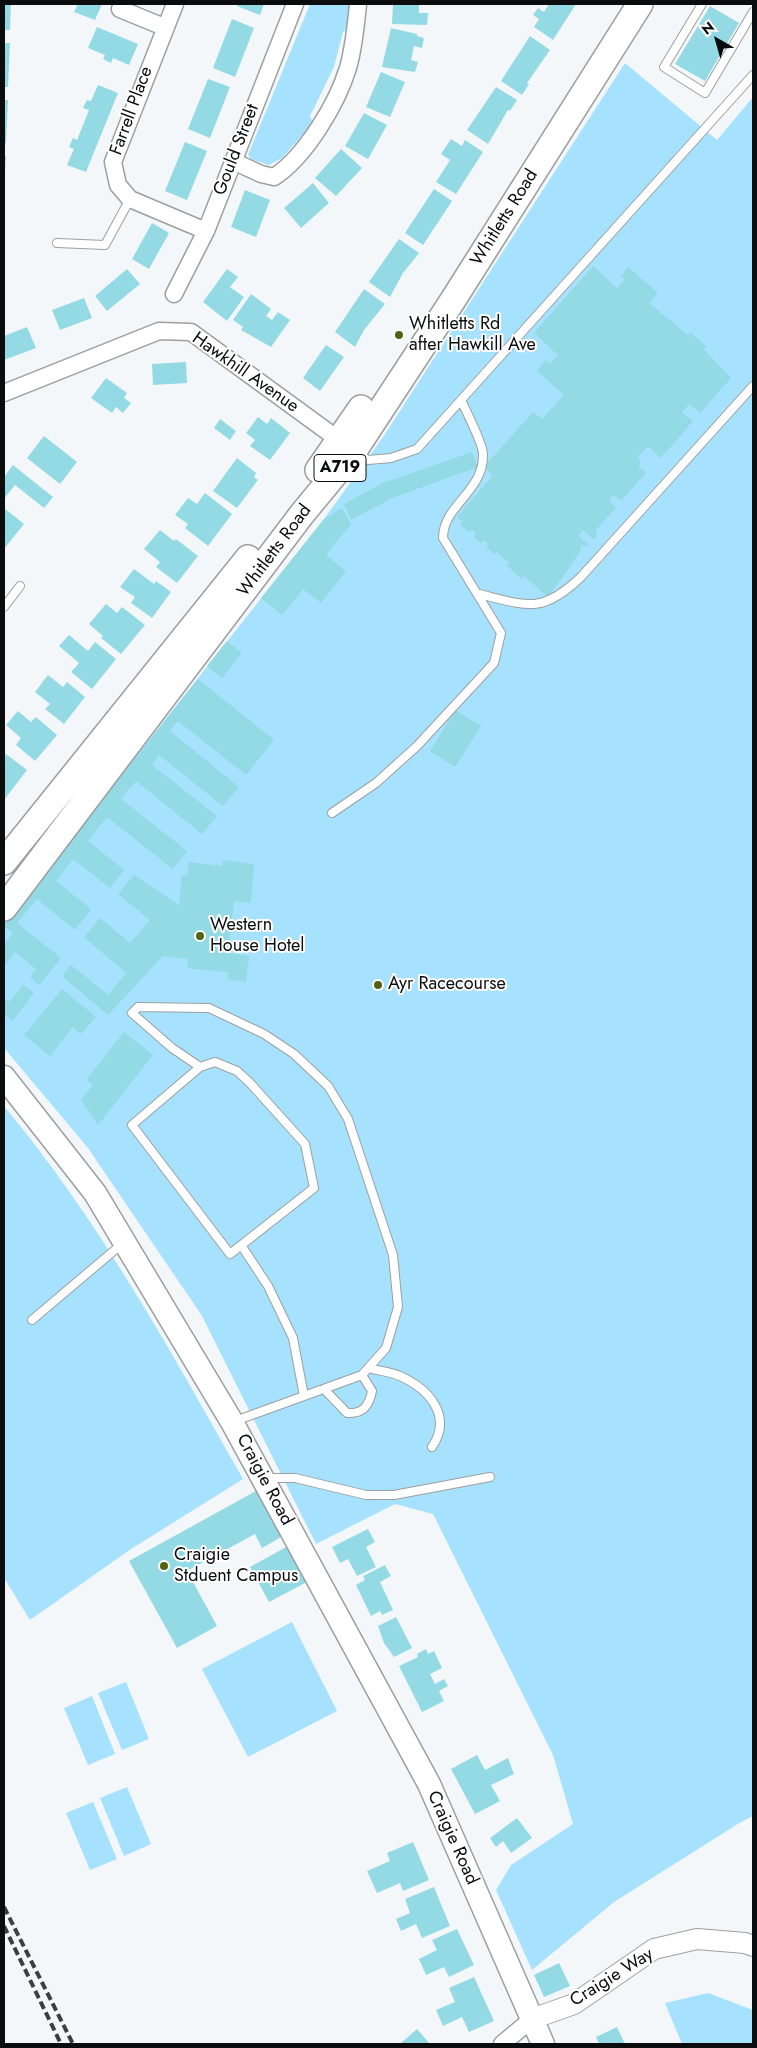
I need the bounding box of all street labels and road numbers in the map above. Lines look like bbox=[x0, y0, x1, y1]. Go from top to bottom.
street label: Farrell Place bbox=[106, 64, 158, 158]
street label: Gould Street bbox=[210, 101, 264, 199]
street label: Whitletts Road bbox=[467, 166, 543, 270]
street label: Hawkhill Avenue bbox=[187, 328, 303, 418]
road number: A719 bbox=[314, 454, 366, 482]
street label: Whitletts Road bbox=[233, 501, 317, 601]
street label: Craigie Road bbox=[231, 1431, 297, 1529]
street label: Craigie Road bbox=[422, 1788, 482, 1888]
street label: Craigie Way bbox=[566, 1944, 658, 2012]

